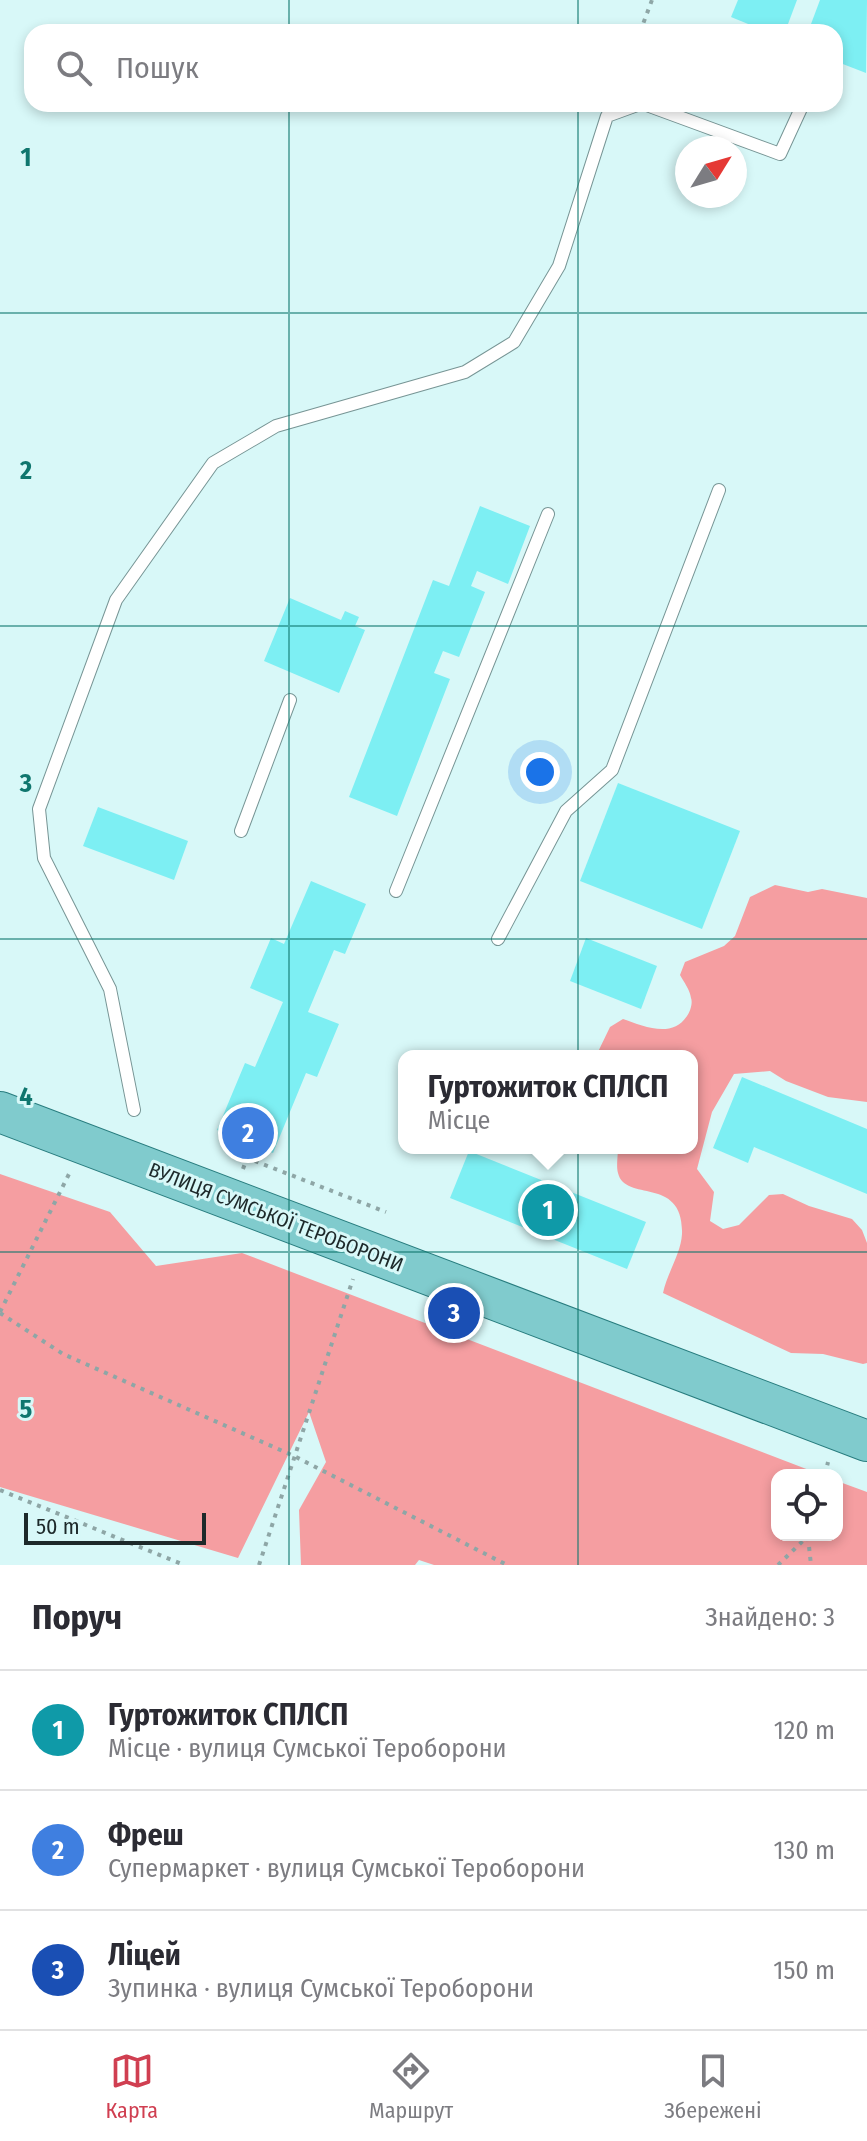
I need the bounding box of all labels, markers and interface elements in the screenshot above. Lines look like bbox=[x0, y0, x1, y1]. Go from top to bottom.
search box bbox=[24, 24, 843, 112]
icon: search bbox=[52, 46, 96, 90]
text: Пошук bbox=[116, 50, 199, 86]
north arrow bbox=[675, 136, 747, 208]
text: 1 bbox=[21, 142, 32, 173]
text: 2 bbox=[19, 455, 32, 486]
your location bbox=[520, 752, 560, 792]
text: 3 bbox=[19, 768, 32, 799]
popup bbox=[398, 1050, 698, 1154]
text: Гуртожиток СПЛСП bbox=[428, 1069, 668, 1105]
text: 4 bbox=[19, 1081, 33, 1112]
pin: 2 bbox=[222, 1103, 274, 1163]
text: Місце bbox=[428, 1105, 490, 1136]
street label: ВУЛИЦЯ СУМСЬКОЇ ТЕРОБОРОНИ bbox=[145, 1157, 407, 1277]
pin: 1 bbox=[522, 1180, 574, 1240]
pin: 3 bbox=[428, 1283, 480, 1343]
text: 5 bbox=[20, 1394, 33, 1425]
map controls bbox=[771, 1469, 843, 1541]
button: locate bbox=[771, 1469, 843, 1541]
scale bar bbox=[24, 1509, 206, 1545]
text: 50 m bbox=[36, 1513, 80, 1540]
text: Поруч bbox=[32, 1597, 122, 1638]
text: Знайдено: 3 bbox=[705, 1602, 835, 1633]
text: Гуртожиток СПЛСП bbox=[108, 1697, 348, 1733]
text: 1 bbox=[53, 1715, 64, 1746]
text: 120 m bbox=[774, 1715, 835, 1746]
text: Місце · вулиця Сумської Тероборони bbox=[108, 1733, 506, 1764]
text: Фреш bbox=[108, 1817, 184, 1853]
text: 2 bbox=[52, 1835, 64, 1866]
text: 130 m bbox=[773, 1835, 835, 1866]
text: Супермаркет · вулиця Сумської Тероборони bbox=[108, 1853, 585, 1884]
text: Ліцей bbox=[108, 1937, 181, 1973]
text: 3 bbox=[52, 1955, 64, 1986]
text: 150 m bbox=[773, 1955, 835, 1986]
text: Зупинка · вулиця Сумської Тероборони bbox=[108, 1973, 534, 2004]
tab: Карта bbox=[106, 2049, 158, 2124]
tab: Маршрут bbox=[369, 2049, 453, 2124]
tab: Збережені bbox=[664, 2049, 761, 2124]

